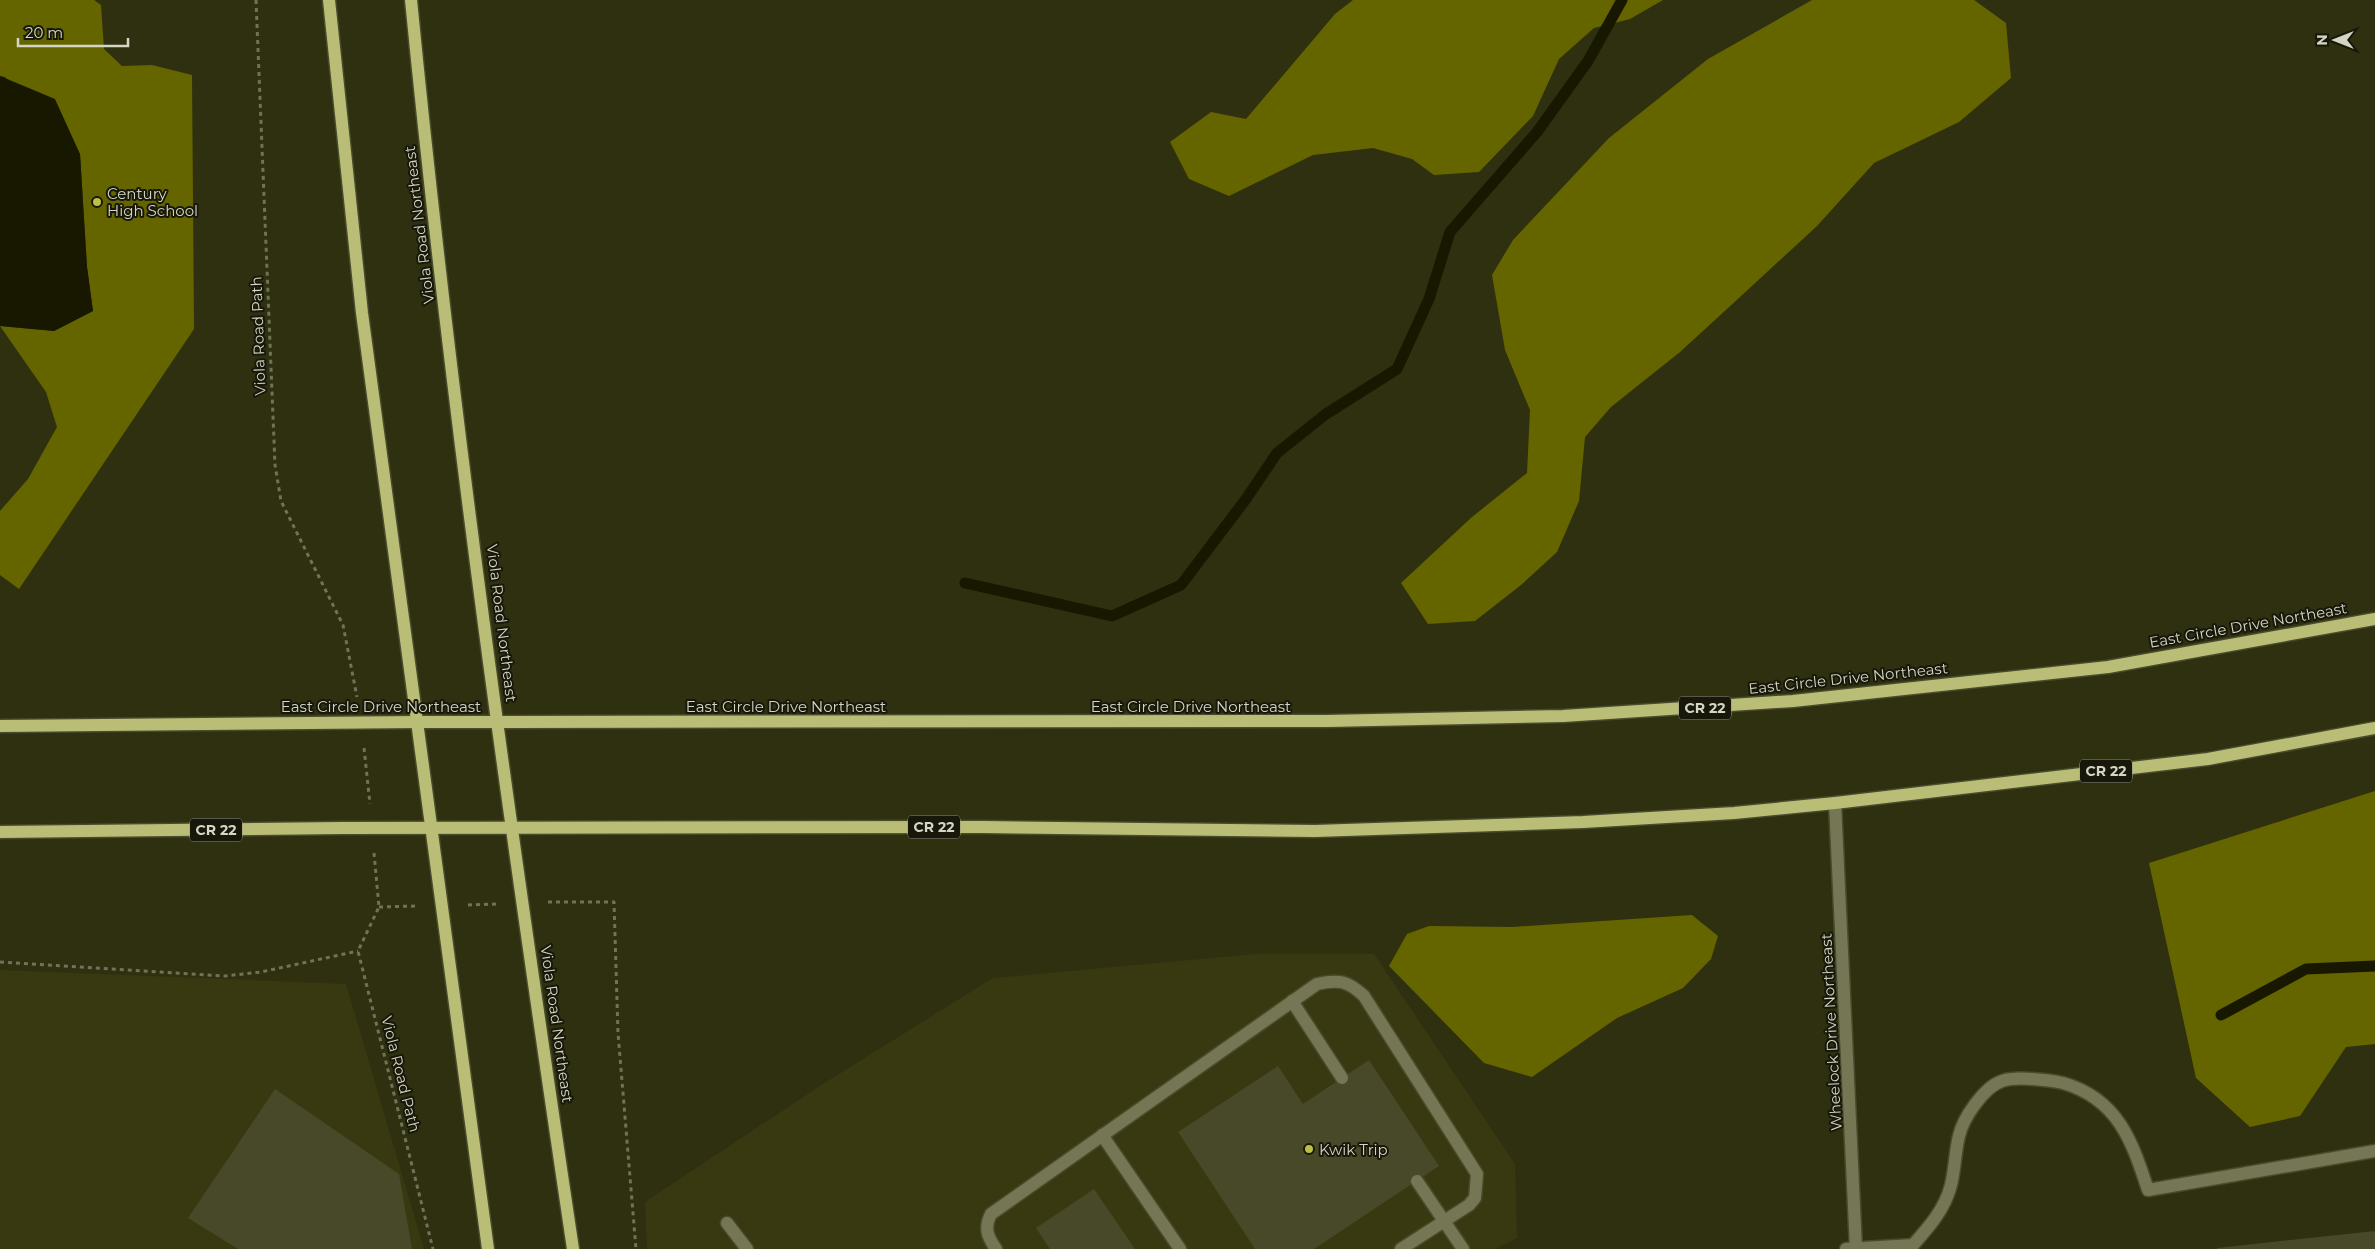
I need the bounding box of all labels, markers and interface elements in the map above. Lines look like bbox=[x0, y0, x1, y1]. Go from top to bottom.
scale bar bbox=[18, 15, 128, 47]
north arrow bbox=[2310, 15, 2360, 65]
text: 20 m bbox=[25, 23, 63, 42]
text: N bbox=[2313, 34, 2331, 46]
street label: Viola Road Northeast bbox=[400, 145, 438, 305]
place label: Century High School bbox=[107, 184, 198, 220]
marker: Century High School bbox=[91, 196, 103, 208]
street label: Viola Road Path bbox=[246, 276, 270, 396]
street label: Viola Road Northeast bbox=[483, 543, 521, 703]
street label: East Circle Drive Northeast bbox=[2148, 598, 2348, 652]
street label: East Circle Drive Northeast bbox=[1747, 658, 1949, 698]
road number: CR 22 bbox=[1679, 696, 1731, 720]
street label: East Circle Drive Northeast bbox=[281, 697, 481, 716]
street label: East Circle Drive Northeast bbox=[686, 697, 886, 716]
street label: East Circle Drive Northeast bbox=[1091, 697, 1291, 716]
road number: CR 22 bbox=[2080, 759, 2132, 782]
road number: CR 22 bbox=[908, 816, 960, 839]
road number: CR 22 bbox=[190, 818, 242, 842]
street label: Wheelock Drive Northeast bbox=[1816, 933, 1846, 1131]
street label: Viola Road Northeast bbox=[537, 944, 577, 1104]
street label: Viola Road Path bbox=[377, 1014, 425, 1134]
place label: Kwik Trip bbox=[1319, 1140, 1388, 1159]
marker: Kwik Trip bbox=[1303, 1143, 1315, 1155]

